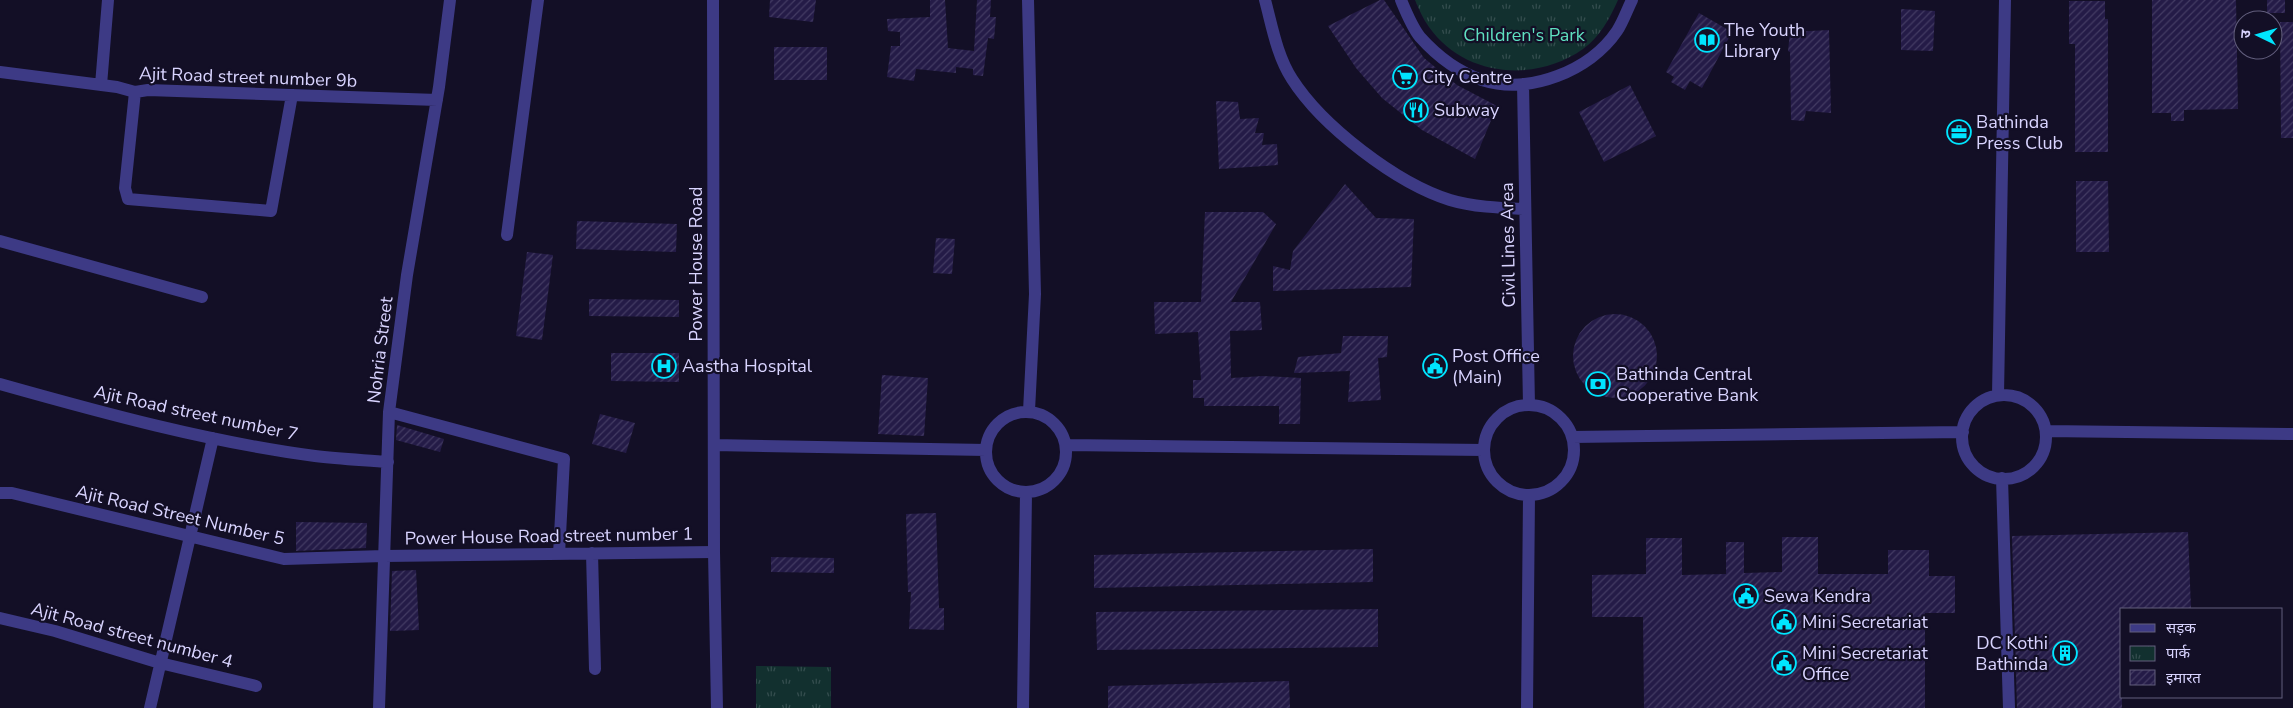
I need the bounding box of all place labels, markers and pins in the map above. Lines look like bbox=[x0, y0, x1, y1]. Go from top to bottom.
place label: The Youth Library bbox=[1724, 18, 1805, 63]
library icon: The Youth Library bbox=[1694, 27, 1720, 53]
supermarket icon: City Centre bbox=[1392, 64, 1418, 90]
place label: City Centre bbox=[1422, 65, 1512, 89]
restaurant icon: Subway bbox=[1403, 97, 1429, 123]
place label: Subway bbox=[1434, 98, 1500, 122]
place label: Bathinda Press Club bbox=[1976, 110, 2063, 155]
office icon: Bathinda Press Club bbox=[1946, 119, 1972, 145]
place label: Post Office (Main) bbox=[1452, 344, 1540, 389]
hospital icon: Aastha Hospital bbox=[651, 353, 677, 379]
public building icon: Post Office (Main) bbox=[1422, 353, 1448, 379]
place label: Aastha Hospital bbox=[682, 354, 813, 378]
place label: Bathinda Central Cooperative Bank bbox=[1616, 362, 1759, 407]
bank icon: Bathinda Central Cooperative Bank bbox=[1585, 371, 1611, 397]
public building icon: Sewa Kendra bbox=[1733, 583, 1759, 609]
place label: Sewa Kendra bbox=[1764, 584, 1871, 608]
public building icon: Mini Secretariat bbox=[1771, 609, 1797, 635]
place label: Mini Secretariat bbox=[1802, 610, 1928, 634]
place label: DC Kothi Bathinda bbox=[1975, 631, 2048, 676]
building icon: DC Kothi Bathinda bbox=[2052, 640, 2078, 666]
place label: Mini Secretariat Office bbox=[1802, 641, 1928, 686]
public building icon: Mini Secretariat Office bbox=[1771, 650, 1797, 676]

